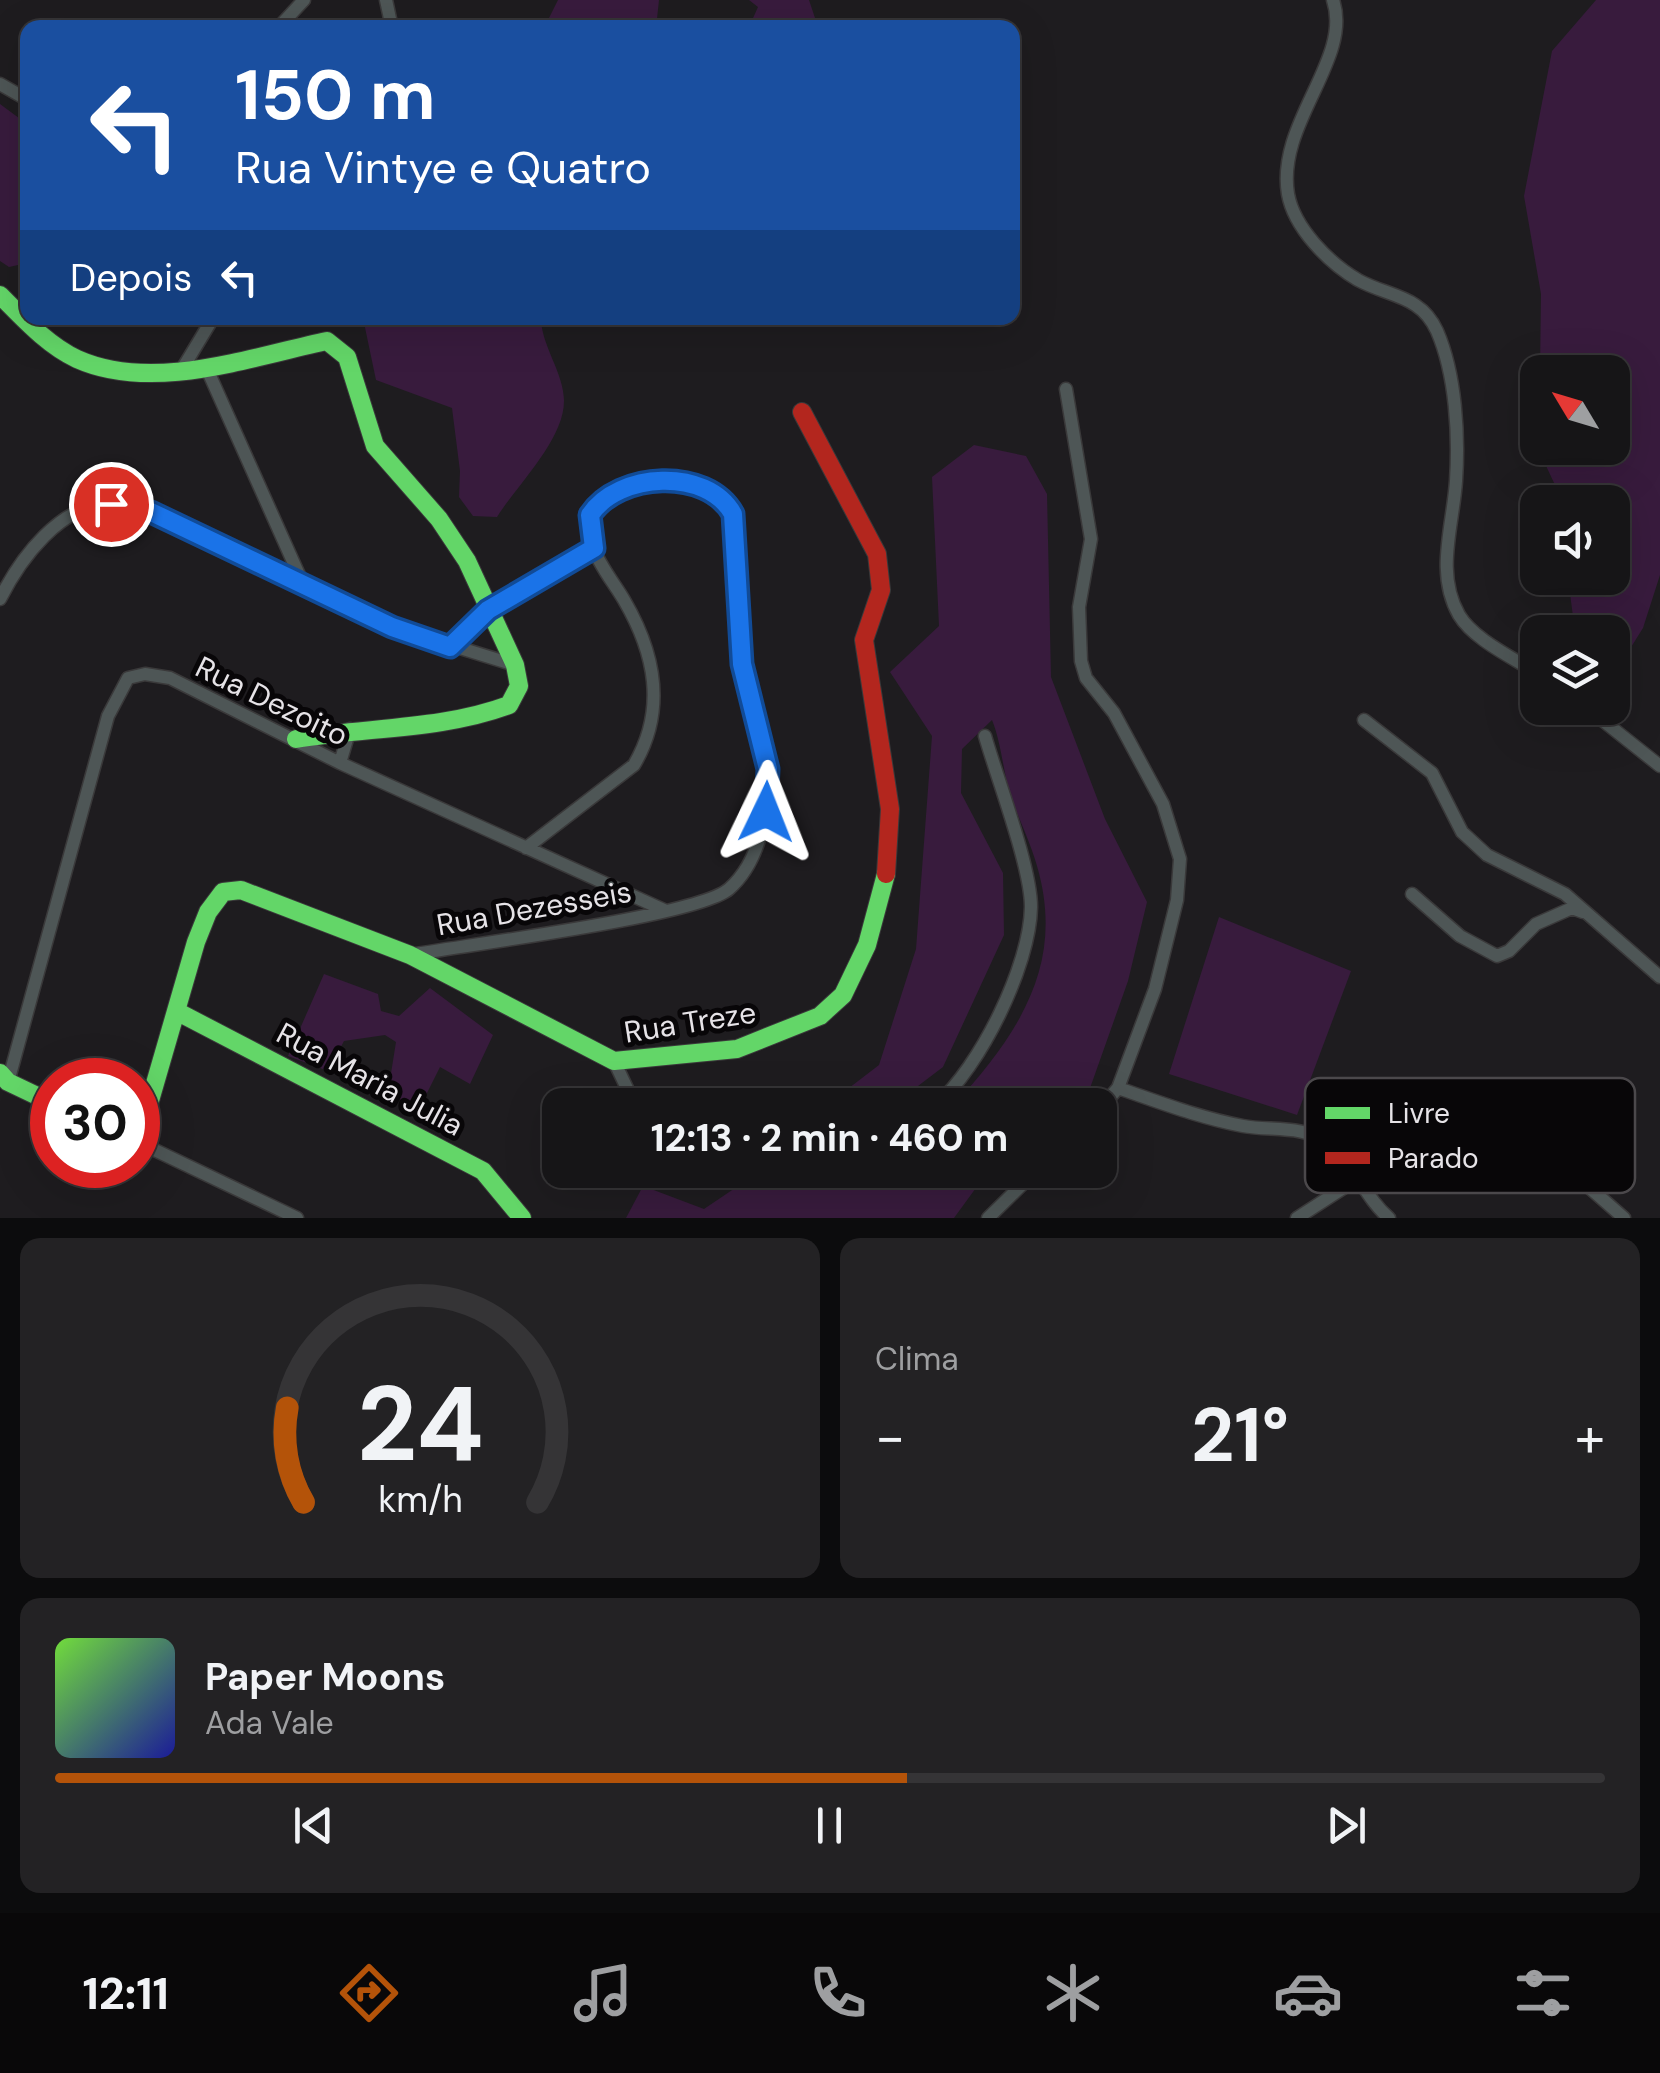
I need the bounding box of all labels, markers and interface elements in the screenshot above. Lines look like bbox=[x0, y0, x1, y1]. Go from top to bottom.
text: 150 m bbox=[235, 50, 436, 141]
icon: left bbox=[70, 60, 200, 190]
text: Rua Vintye e Quatro bbox=[235, 138, 651, 197]
icon: left bbox=[212, 250, 267, 305]
text: Depois bbox=[70, 253, 192, 303]
north arrow bbox=[1520, 355, 1630, 465]
map controls bbox=[1520, 355, 1630, 725]
pin bbox=[69, 462, 154, 547]
icon: arrive bbox=[84, 477, 139, 532]
button: sound bbox=[1520, 485, 1630, 595]
button: layers bbox=[1520, 615, 1630, 725]
street label: Rua Dezoito bbox=[189, 647, 355, 755]
position arrow bbox=[714, 760, 818, 864]
street label: Rua Dezesseis bbox=[434, 872, 634, 944]
street label: Rua Treze bbox=[621, 992, 759, 1052]
street label: Rua Maria Julia bbox=[270, 1013, 470, 1145]
speed limit sign: 30 bbox=[30, 1058, 160, 1188]
legend bbox=[1305, 1078, 1635, 1193]
text: Livre bbox=[1388, 1095, 1450, 1132]
text: 12:13 · 2 min · 460 m bbox=[651, 1113, 1008, 1163]
text: Parado bbox=[1388, 1140, 1479, 1177]
text: Clima bbox=[875, 1338, 959, 1380]
text: 24 bbox=[357, 1357, 483, 1492]
text: 21° bbox=[1191, 1387, 1289, 1484]
text: − bbox=[875, 1401, 905, 1473]
text: + bbox=[1575, 1401, 1605, 1473]
text: km/h bbox=[378, 1477, 462, 1523]
text: Paper Moons bbox=[205, 1652, 445, 1702]
text: Ada Vale bbox=[205, 1702, 334, 1744]
icon: previous bbox=[286, 1798, 341, 1853]
icon: pause bbox=[802, 1798, 857, 1853]
icon: next bbox=[1319, 1798, 1374, 1853]
icon: directions bbox=[334, 1958, 404, 2028]
icon: music bbox=[568, 1958, 638, 2028]
icon: phone bbox=[803, 1958, 873, 2028]
icon: climate bbox=[1038, 1958, 1108, 2028]
icon: car bbox=[1273, 1958, 1343, 2028]
icon: filters bbox=[1508, 1958, 1578, 2028]
text: 12:11 bbox=[82, 1964, 169, 2023]

